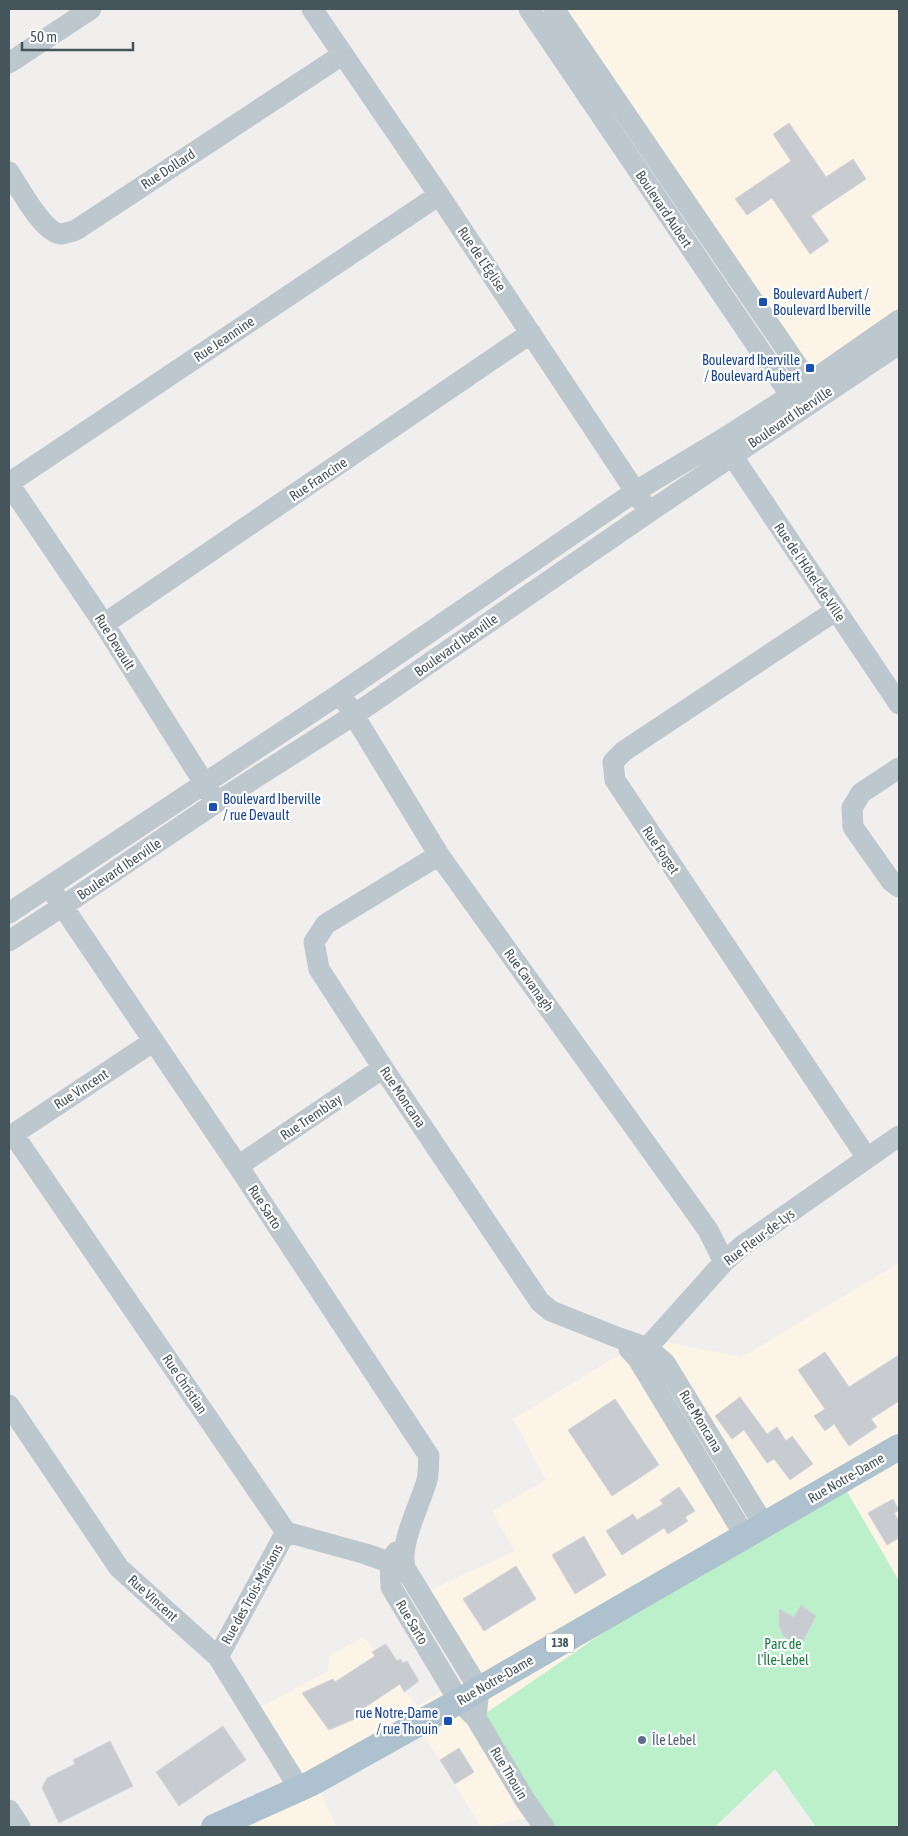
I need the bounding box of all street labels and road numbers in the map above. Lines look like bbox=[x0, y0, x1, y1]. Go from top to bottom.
street label: Rue Dollard bbox=[138, 146, 198, 192]
street label: Boulevard Aubert bbox=[632, 168, 696, 250]
street label: Rue de L'Église bbox=[455, 224, 509, 294]
street label: Rue Jeannine bbox=[191, 313, 257, 365]
street label: Boulevard Iberville bbox=[745, 383, 835, 451]
street label: Rue Francine bbox=[286, 454, 350, 504]
street label: Rue de l'Hôtel-de-Ville bbox=[771, 520, 849, 624]
street label: Boulevard Iberville bbox=[411, 610, 501, 680]
street label: Rue Devault bbox=[92, 611, 138, 673]
street label: Rue Forget bbox=[639, 823, 683, 877]
street label: Boulevard Iberville bbox=[74, 835, 164, 903]
street label: Rue Cavanagh bbox=[501, 946, 557, 1014]
street label: Rue Moncana bbox=[377, 1064, 429, 1130]
street label: Rue Vincent bbox=[51, 1066, 111, 1112]
street label: Rue Tremblay bbox=[277, 1091, 345, 1143]
street label: Rue Sarto bbox=[245, 1182, 285, 1232]
street label: Rue Fleur-de-Lys bbox=[721, 1205, 797, 1269]
street label: Rue Christian bbox=[159, 1351, 211, 1417]
street label: Rue Moncana bbox=[676, 1387, 726, 1455]
street label: Rue Notre-Dame bbox=[805, 1450, 887, 1506]
street label: Rue des Trois-Maisons bbox=[218, 1541, 286, 1647]
street label: Rue Vincent bbox=[125, 1572, 181, 1624]
street label: Rue Sarto bbox=[393, 1597, 431, 1647]
road number: 138 bbox=[546, 1634, 574, 1652]
street label: Rue Notre-Dame bbox=[454, 1652, 536, 1708]
street label: Rue Thouin bbox=[487, 1744, 531, 1802]

